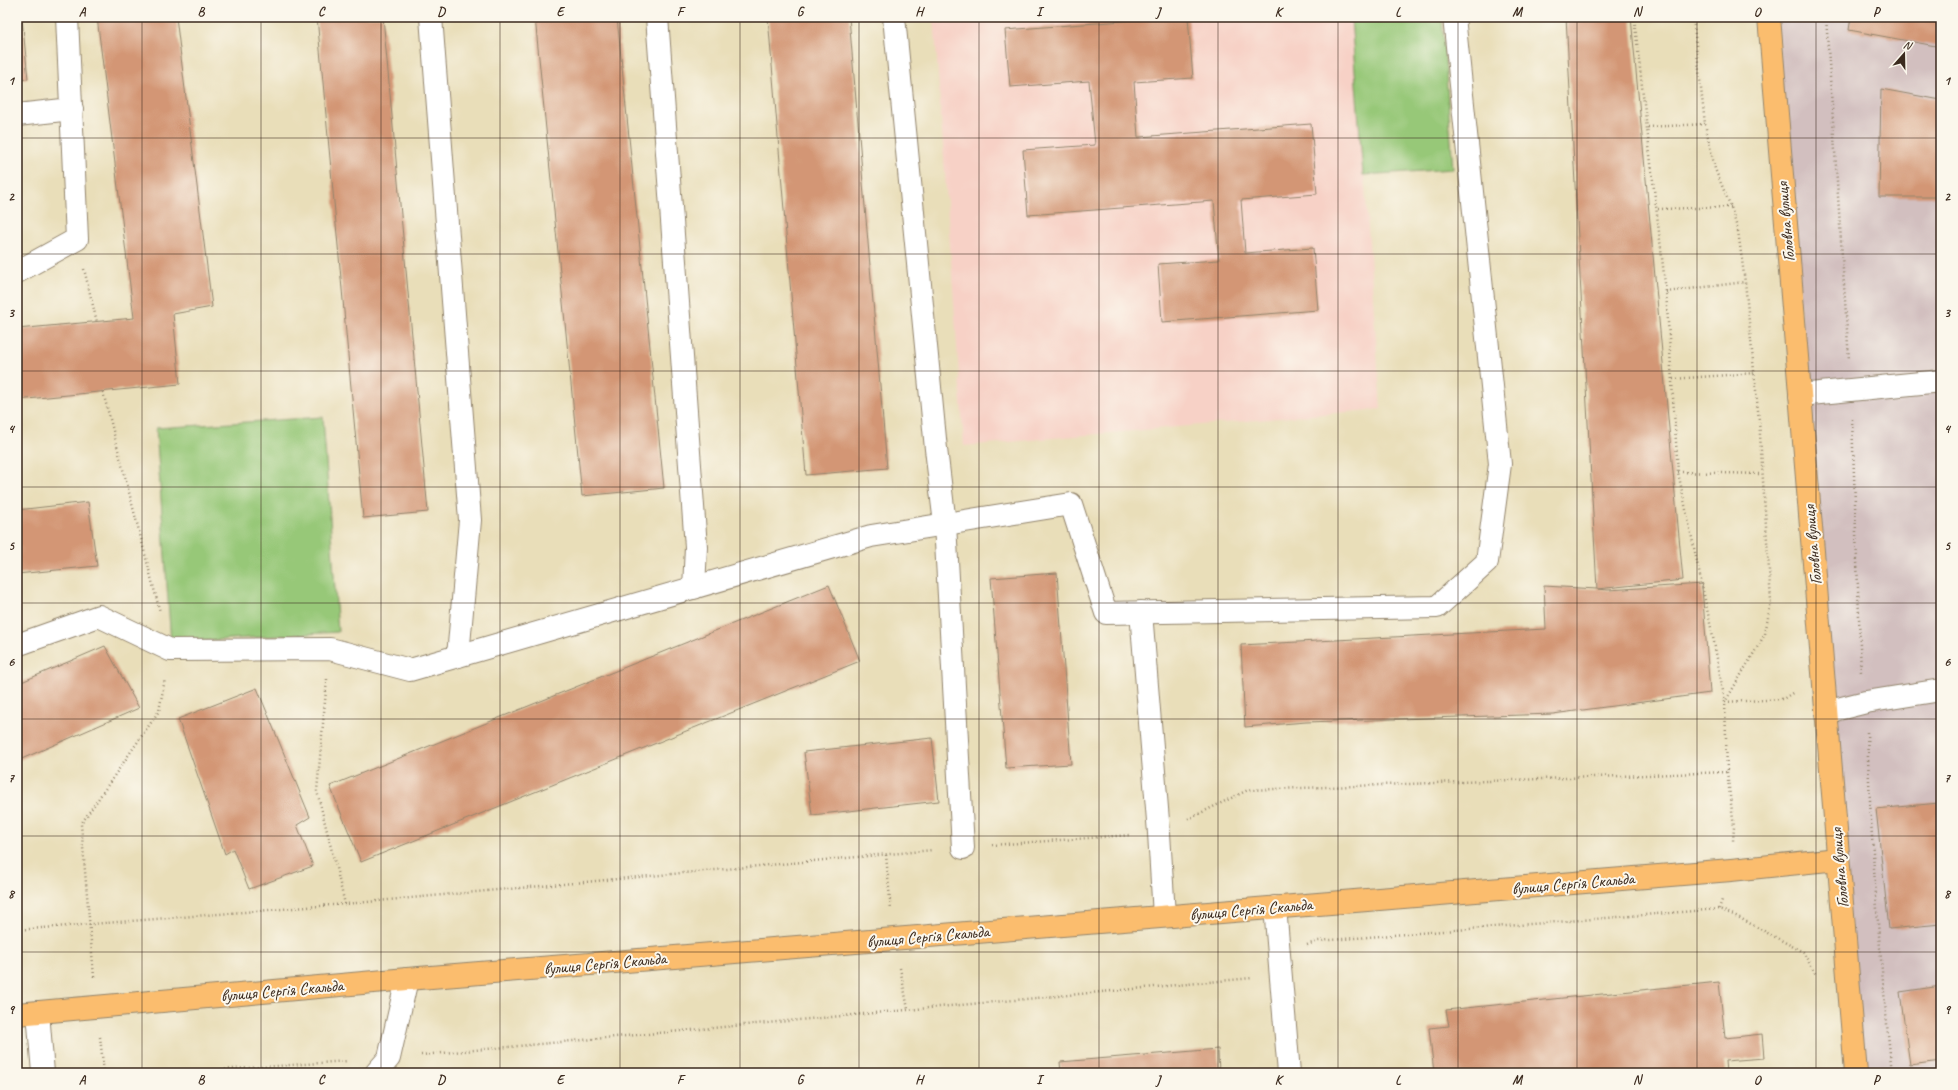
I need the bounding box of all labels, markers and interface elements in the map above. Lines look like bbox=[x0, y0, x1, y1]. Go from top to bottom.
text: A bbox=[79, 4, 87, 20]
text: B bbox=[198, 4, 206, 20]
text: C bbox=[318, 4, 326, 20]
text: D bbox=[437, 4, 446, 20]
text: E bbox=[557, 4, 566, 20]
text: F bbox=[677, 4, 686, 20]
text: G bbox=[797, 4, 805, 20]
text: H bbox=[915, 4, 925, 20]
text: I bbox=[1036, 4, 1045, 20]
text: J bbox=[1155, 4, 1162, 20]
text: K bbox=[1275, 4, 1285, 20]
text: L bbox=[1395, 4, 1402, 20]
text: M bbox=[1512, 4, 1523, 20]
text: N bbox=[1633, 4, 1644, 20]
text: O bbox=[1754, 4, 1763, 20]
text: P bbox=[1873, 4, 1882, 20]
north arrow bbox=[1884, 34, 1924, 74]
text: N bbox=[1902, 37, 1915, 53]
text: 1 bbox=[8, 73, 16, 89]
text: 1 bbox=[1944, 73, 1952, 89]
street label: Головна вулиця bbox=[1771, 180, 1799, 263]
text: 2 bbox=[8, 189, 15, 205]
text: 2 bbox=[1944, 189, 1951, 205]
text: 3 bbox=[8, 305, 15, 321]
text: 3 bbox=[1944, 305, 1951, 321]
text: 4 bbox=[8, 421, 16, 437]
text: 4 bbox=[1944, 421, 1952, 437]
street label: Головна вулиця bbox=[1798, 503, 1826, 586]
text: 5 bbox=[8, 538, 15, 554]
text: 5 bbox=[1944, 538, 1951, 554]
text: 6 bbox=[8, 654, 15, 670]
text: 6 bbox=[1944, 654, 1951, 670]
text: 7 bbox=[8, 770, 15, 786]
text: 7 bbox=[1944, 770, 1951, 786]
street label: Головна вулиця bbox=[1825, 826, 1853, 909]
street label: вулиця Сергія Скальда bbox=[1511, 867, 1637, 899]
text: 8 bbox=[8, 886, 16, 902]
text: 8 bbox=[1944, 886, 1952, 902]
street label: вулиця Сергія Скальда bbox=[1189, 893, 1315, 925]
street label: вулиця Сергія Скальда bbox=[866, 920, 992, 952]
street label: вулиця Сергія Скальда bbox=[543, 947, 669, 979]
street label: вулиця Сергія Скальда bbox=[220, 974, 346, 1006]
text: 9 bbox=[8, 1002, 15, 1018]
text: 9 bbox=[1944, 1002, 1951, 1018]
text: A bbox=[79, 1072, 87, 1088]
text: B bbox=[198, 1072, 206, 1088]
text: C bbox=[318, 1072, 326, 1088]
text: D bbox=[437, 1072, 446, 1088]
text: E bbox=[557, 1072, 566, 1088]
text: F bbox=[677, 1072, 686, 1088]
text: G bbox=[797, 1072, 805, 1088]
text: H bbox=[915, 1072, 925, 1088]
text: I bbox=[1036, 1072, 1045, 1088]
text: J bbox=[1155, 1072, 1162, 1088]
text: K bbox=[1275, 1072, 1285, 1088]
text: L bbox=[1395, 1072, 1402, 1088]
text: M bbox=[1512, 1072, 1523, 1088]
text: N bbox=[1633, 1072, 1644, 1088]
text: O bbox=[1754, 1072, 1763, 1088]
text: P bbox=[1873, 1072, 1882, 1088]

